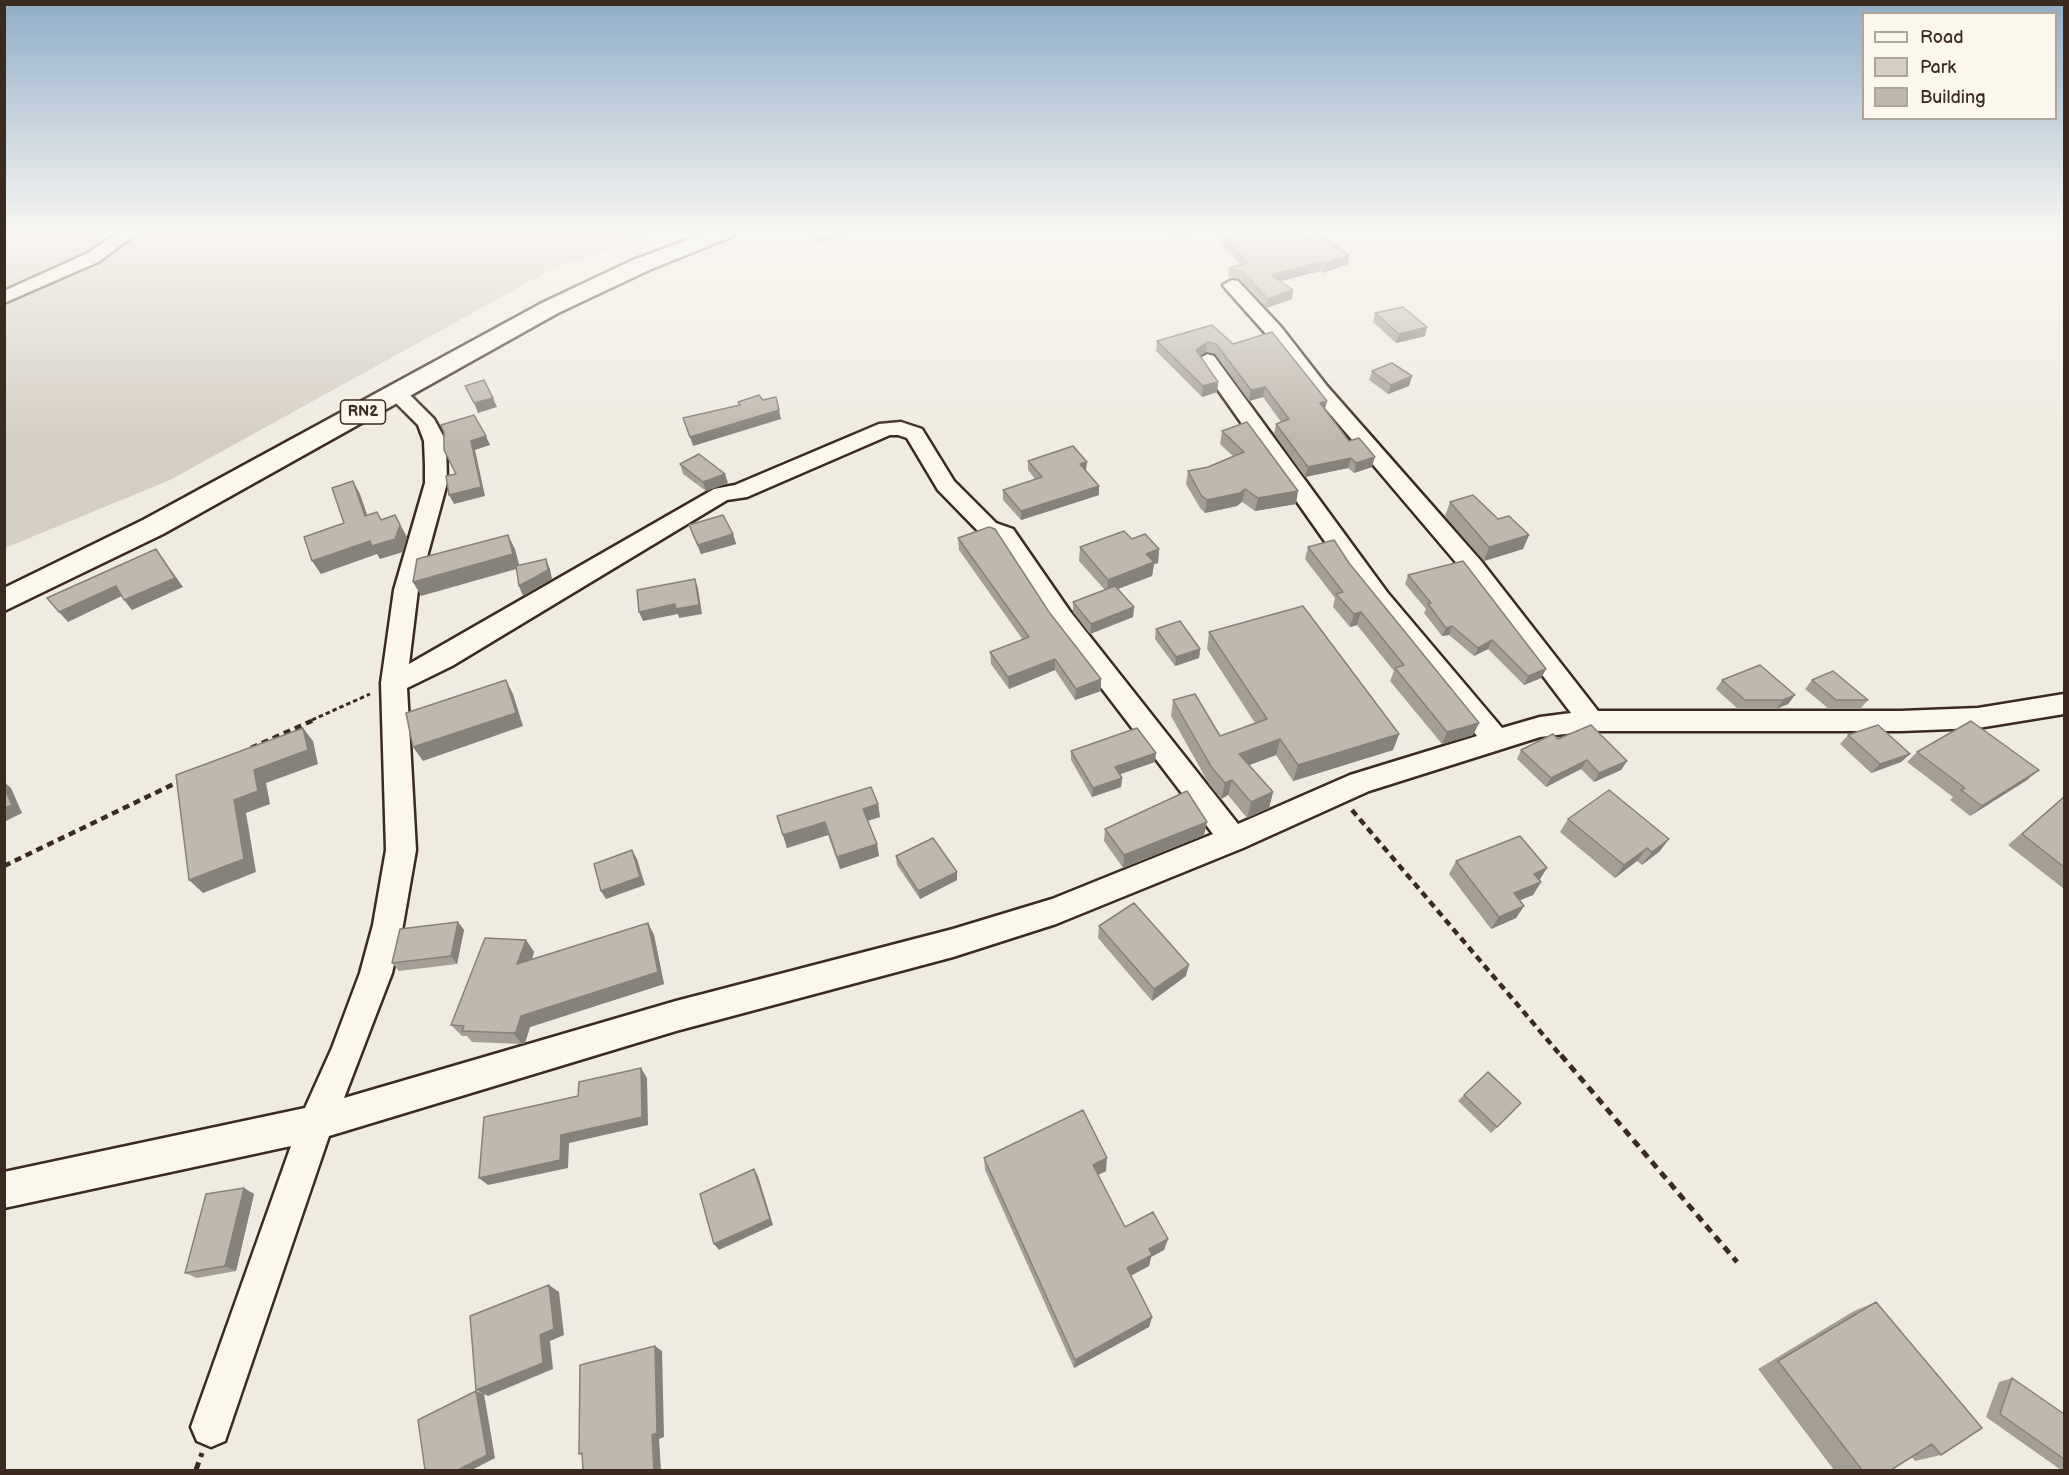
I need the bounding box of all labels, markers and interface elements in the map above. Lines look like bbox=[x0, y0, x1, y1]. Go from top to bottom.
legend bbox=[1862, 12, 2057, 120]
text: Road bbox=[1920, 27, 1964, 48]
text: Park bbox=[1920, 57, 1956, 78]
text: Building bbox=[1920, 87, 1986, 108]
road number: RN2 bbox=[340, 400, 386, 424]

